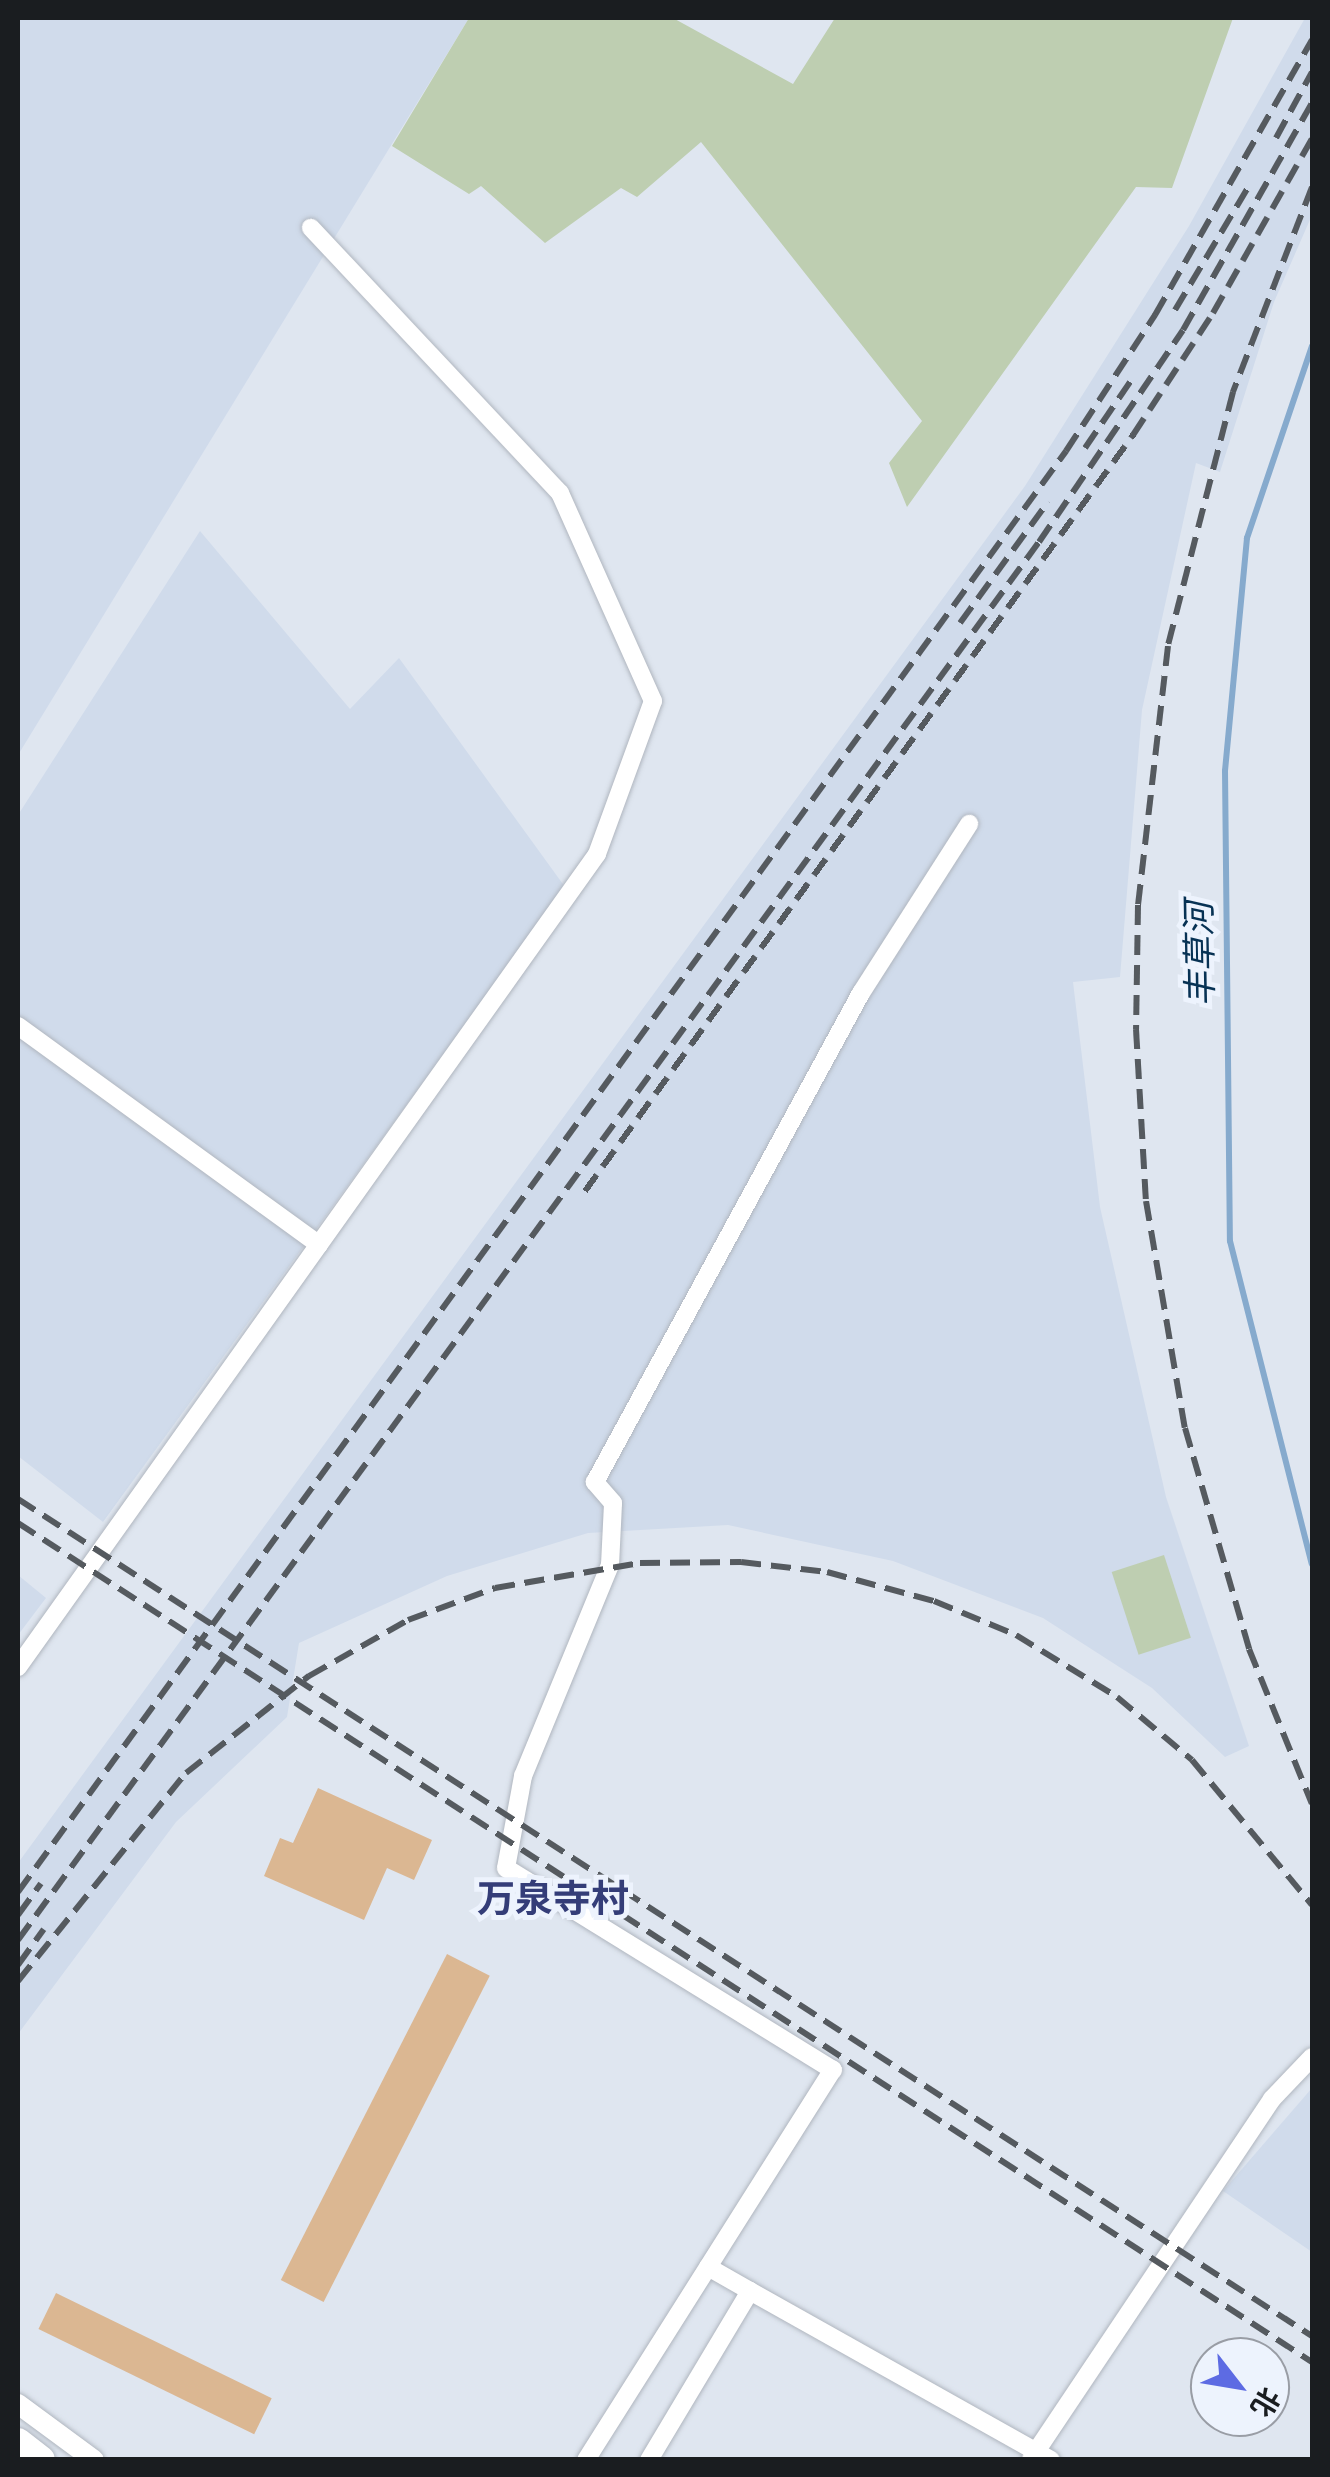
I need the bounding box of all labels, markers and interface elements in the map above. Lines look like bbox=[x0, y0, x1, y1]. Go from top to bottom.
water label: 丰草河 bbox=[1180, 901, 1224, 1007]
district label: 万泉寺村 bbox=[477, 1878, 629, 1924]
north arrow bbox=[1190, 2337, 1290, 2437]
text: 北 bbox=[1243, 2381, 1286, 2422]

